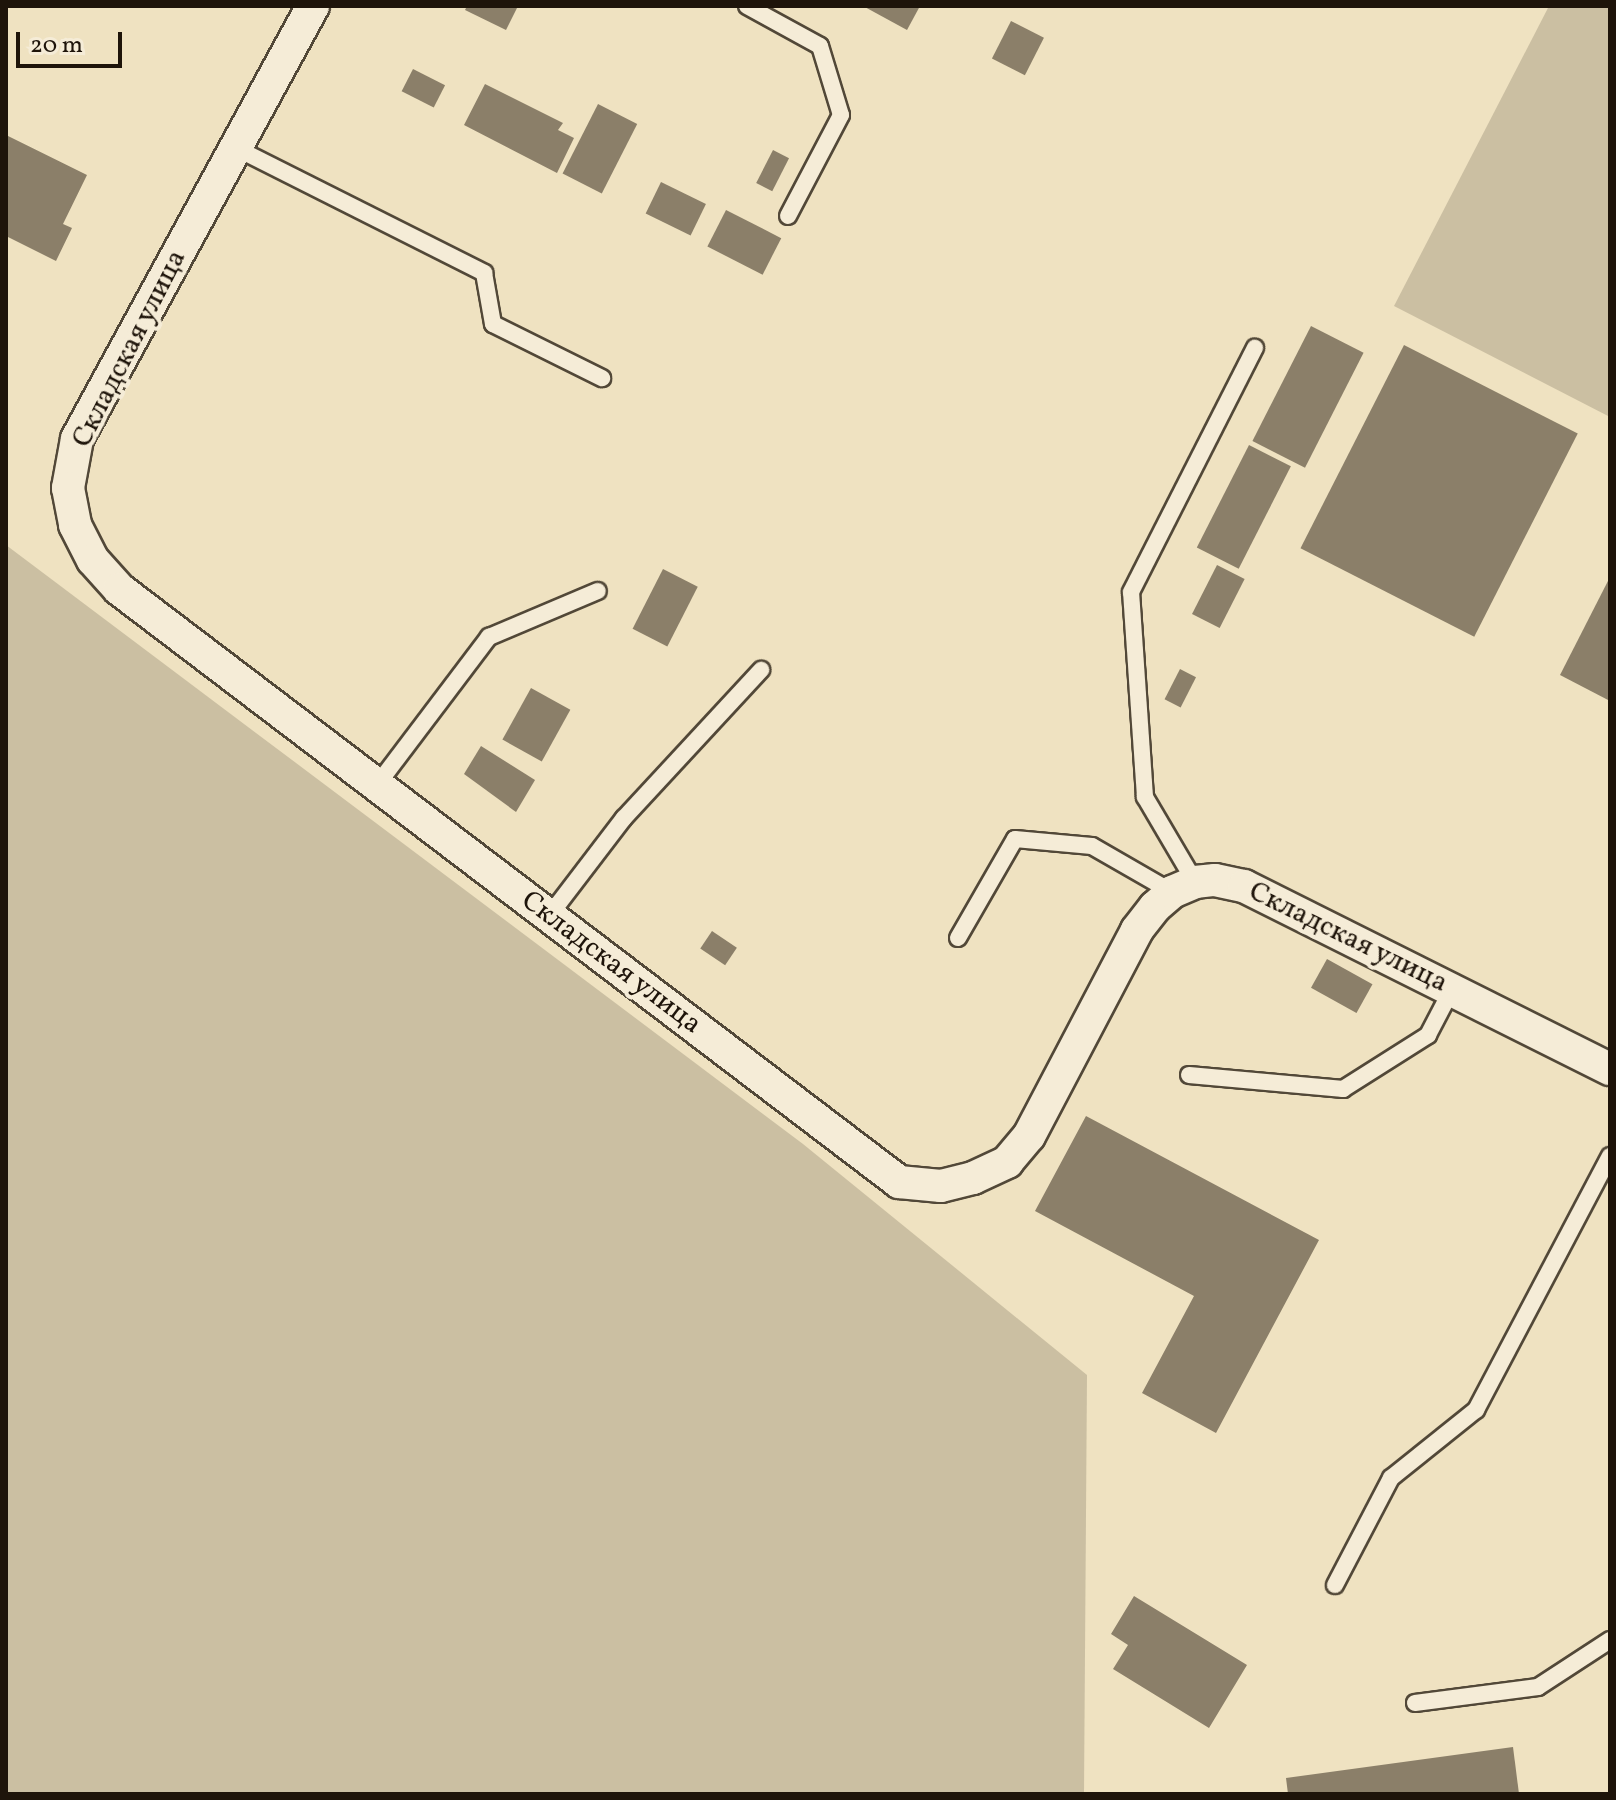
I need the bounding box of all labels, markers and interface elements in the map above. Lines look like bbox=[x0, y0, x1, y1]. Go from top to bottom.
scale bar bbox=[20, 16, 126, 66]
text: 20 m bbox=[30, 29, 83, 63]
street label: Складская улица bbox=[66, 244, 194, 454]
street label: Складская улица bbox=[1243, 875, 1453, 1001]
street label: Складская улица bbox=[514, 884, 708, 1042]

